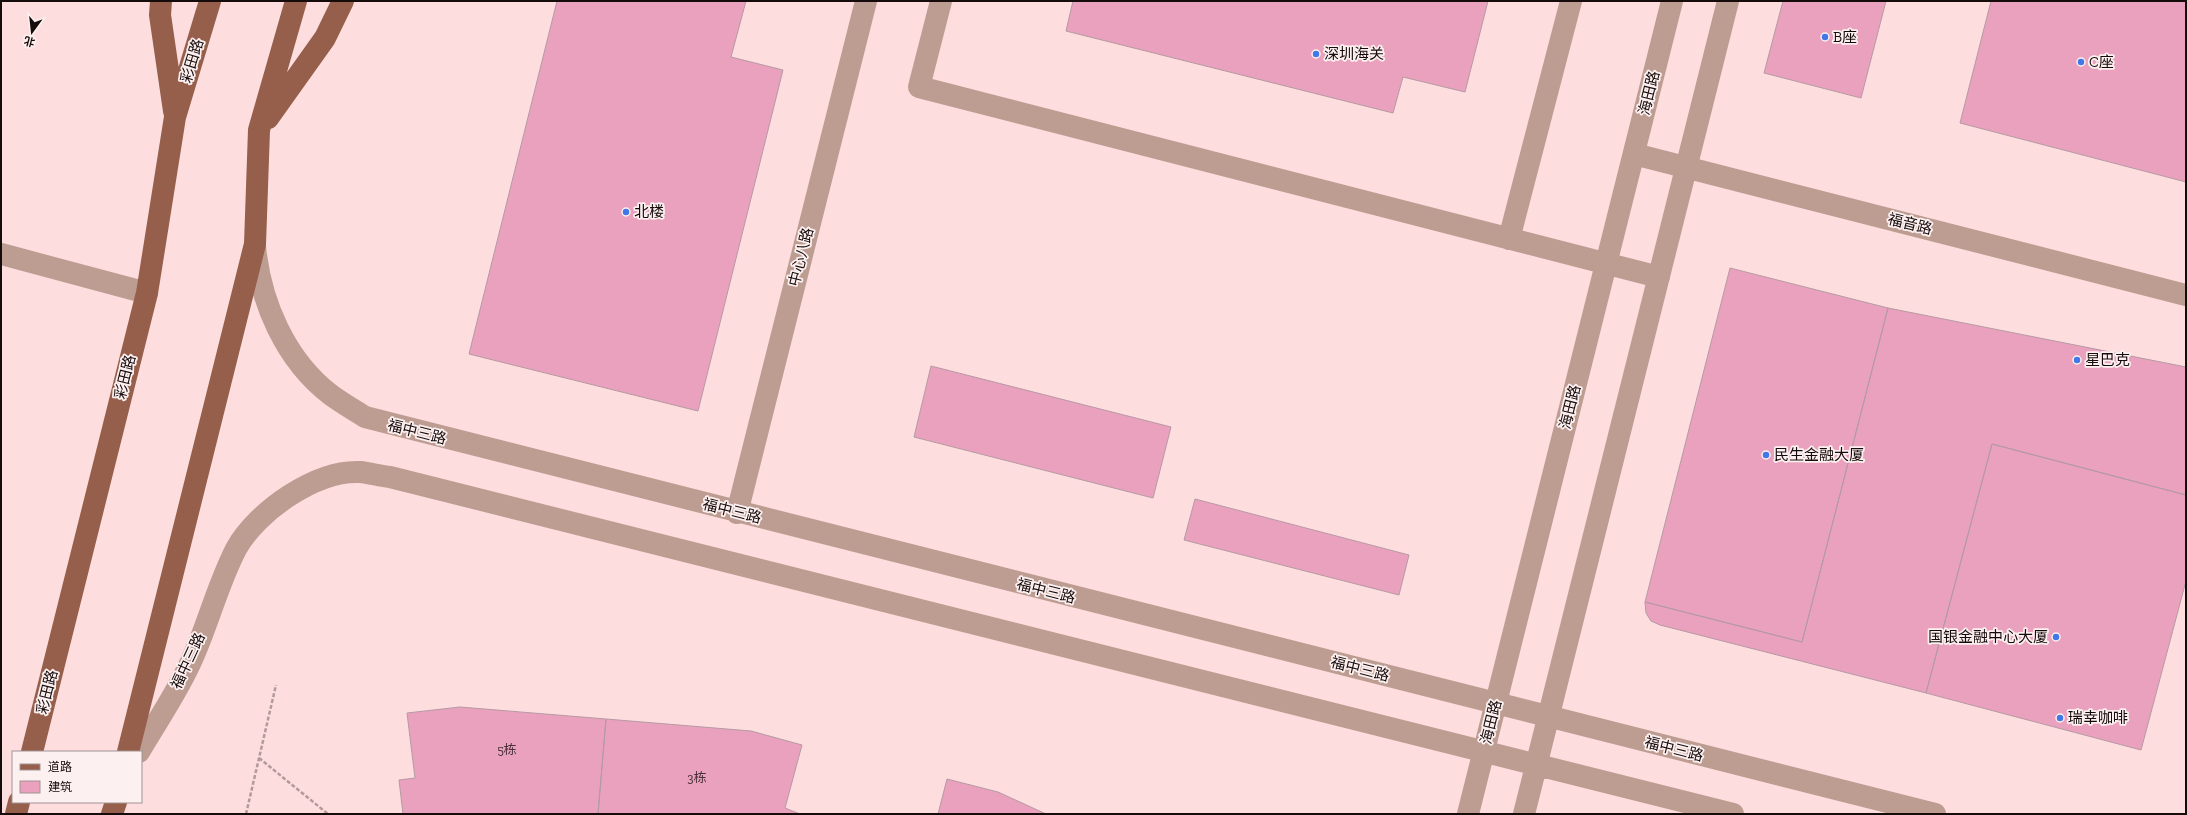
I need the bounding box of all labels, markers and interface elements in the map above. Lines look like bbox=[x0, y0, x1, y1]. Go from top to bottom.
north arrow bbox=[12, 12, 52, 52]
place label: B座 bbox=[1833, 28, 1857, 46]
marker: B座 bbox=[1820, 32, 1830, 42]
text: 北 bbox=[23, 33, 37, 49]
street label: 彩田路 bbox=[177, 37, 207, 85]
place label: 深圳海关 bbox=[1324, 45, 1384, 63]
marker: 深圳海关 bbox=[1311, 49, 1321, 59]
place label: C座 bbox=[2089, 53, 2114, 71]
marker: C座 bbox=[2076, 57, 2086, 67]
street label: 海田路 bbox=[1635, 69, 1663, 117]
place label: 北楼 bbox=[634, 203, 664, 221]
marker: 北楼 bbox=[621, 207, 631, 217]
street label: 福音路 bbox=[1886, 210, 1934, 238]
street label: 中心八路 bbox=[785, 226, 817, 288]
place label: 星巴克 bbox=[2085, 351, 2130, 369]
street label: 彩田路 bbox=[111, 353, 139, 401]
marker: 星巴克 bbox=[2072, 355, 2082, 365]
street label: 海田路 bbox=[1556, 383, 1584, 431]
street label: 福中三路 bbox=[386, 416, 448, 448]
place label: 民生金融大厦 bbox=[1774, 446, 1864, 464]
marker: 民生金融大厦 bbox=[1761, 450, 1771, 460]
street label: 福中三路 bbox=[701, 495, 763, 527]
street label: 福中三路 bbox=[1015, 575, 1077, 607]
place label: 国银金融中心大厦 bbox=[1928, 628, 2048, 646]
street label: 福中三路 bbox=[167, 630, 209, 692]
marker: 国银金融中心大厦 bbox=[2051, 632, 2061, 642]
street label: 福中三路 bbox=[1329, 653, 1391, 685]
street label: 彩田路 bbox=[33, 668, 61, 716]
street label: 海田路 bbox=[1477, 698, 1505, 746]
place label: 瑞幸咖啡 bbox=[2068, 709, 2128, 727]
marker: 瑞幸咖啡 bbox=[2055, 713, 2065, 723]
street label: 福中三路 bbox=[1643, 733, 1705, 765]
house number: 5栋 bbox=[497, 742, 517, 757]
legend bbox=[12, 751, 142, 803]
text: 道路 bbox=[48, 760, 72, 774]
house number: 3栋 bbox=[687, 770, 707, 785]
text: 建筑 bbox=[48, 780, 72, 794]

